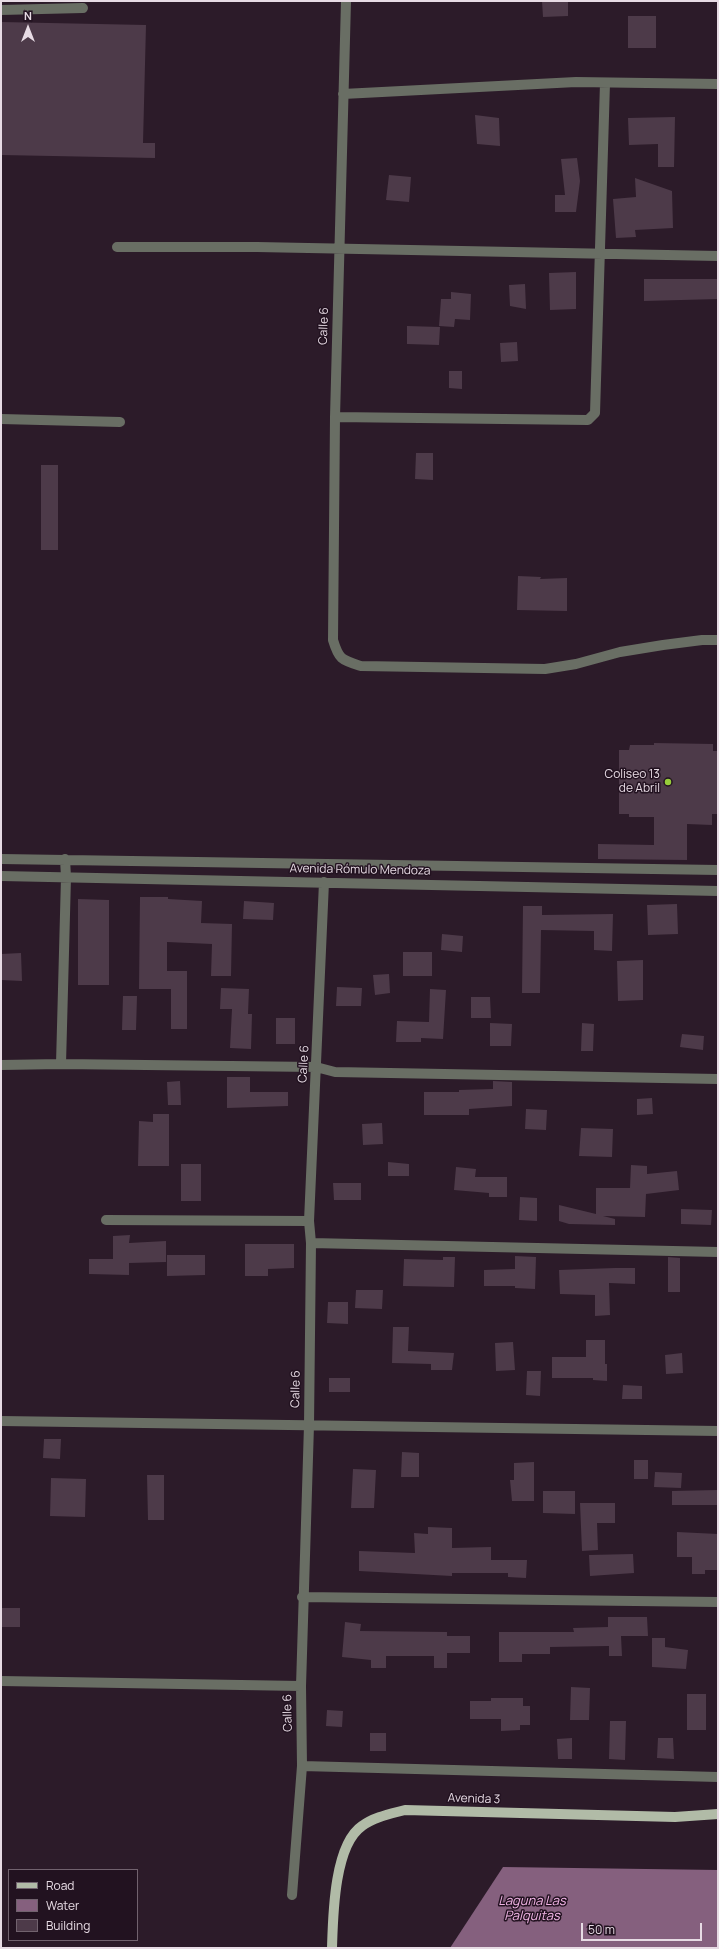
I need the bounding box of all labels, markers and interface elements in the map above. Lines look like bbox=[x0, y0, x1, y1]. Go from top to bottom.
north arrow bbox=[8, 8, 48, 48]
text: N bbox=[24, 8, 32, 23]
street label: Calle 6 bbox=[316, 307, 332, 345]
place label: Coliseo 13 de Abril bbox=[605, 768, 660, 796]
marker: Coliseo 13 de Abril bbox=[663, 777, 673, 787]
street label: Avenida Rómulo Mendoza bbox=[289, 862, 431, 878]
street label: Calle 6 bbox=[296, 1045, 312, 1083]
street label: Calle 6 bbox=[288, 1370, 304, 1408]
street label: Calle 6 bbox=[280, 1694, 296, 1732]
street label: Avenida 3 bbox=[447, 1791, 501, 1807]
legend bbox=[8, 1869, 138, 1941]
text: Road bbox=[46, 1877, 74, 1894]
water label: Laguna Las Palquitas bbox=[498, 1893, 566, 1924]
text: Water bbox=[46, 1897, 79, 1914]
scale bar bbox=[583, 1915, 704, 1941]
text: Building bbox=[46, 1917, 90, 1934]
text: 50 m bbox=[588, 1921, 615, 1938]

